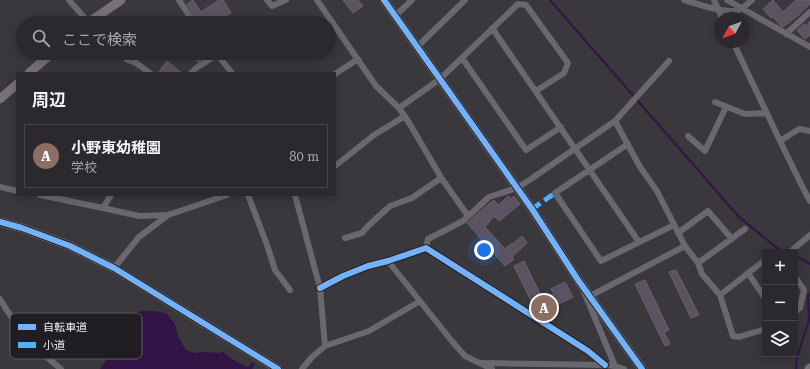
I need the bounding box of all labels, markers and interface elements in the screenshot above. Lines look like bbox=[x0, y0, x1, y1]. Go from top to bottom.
north arrow bbox=[714, 12, 750, 48]
search box bbox=[16, 16, 336, 60]
icon: search bbox=[30, 27, 52, 49]
text: ここで検索 bbox=[62, 31, 137, 49]
text: 周辺 bbox=[32, 90, 66, 110]
text: 小野東幼稚園 bbox=[71, 139, 161, 157]
text: A bbox=[41, 149, 51, 164]
text: 80 m bbox=[289, 149, 319, 164]
text: 学校 bbox=[71, 160, 97, 175]
your location bbox=[474, 240, 494, 260]
map controls bbox=[762, 249, 798, 357]
button: + bbox=[762, 249, 798, 285]
button: − bbox=[762, 285, 798, 321]
pin: A bbox=[531, 293, 557, 323]
legend bbox=[10, 313, 142, 359]
text: 自転車道 bbox=[43, 321, 87, 334]
button: layers bbox=[762, 321, 798, 357]
text: 小道 bbox=[43, 339, 65, 352]

